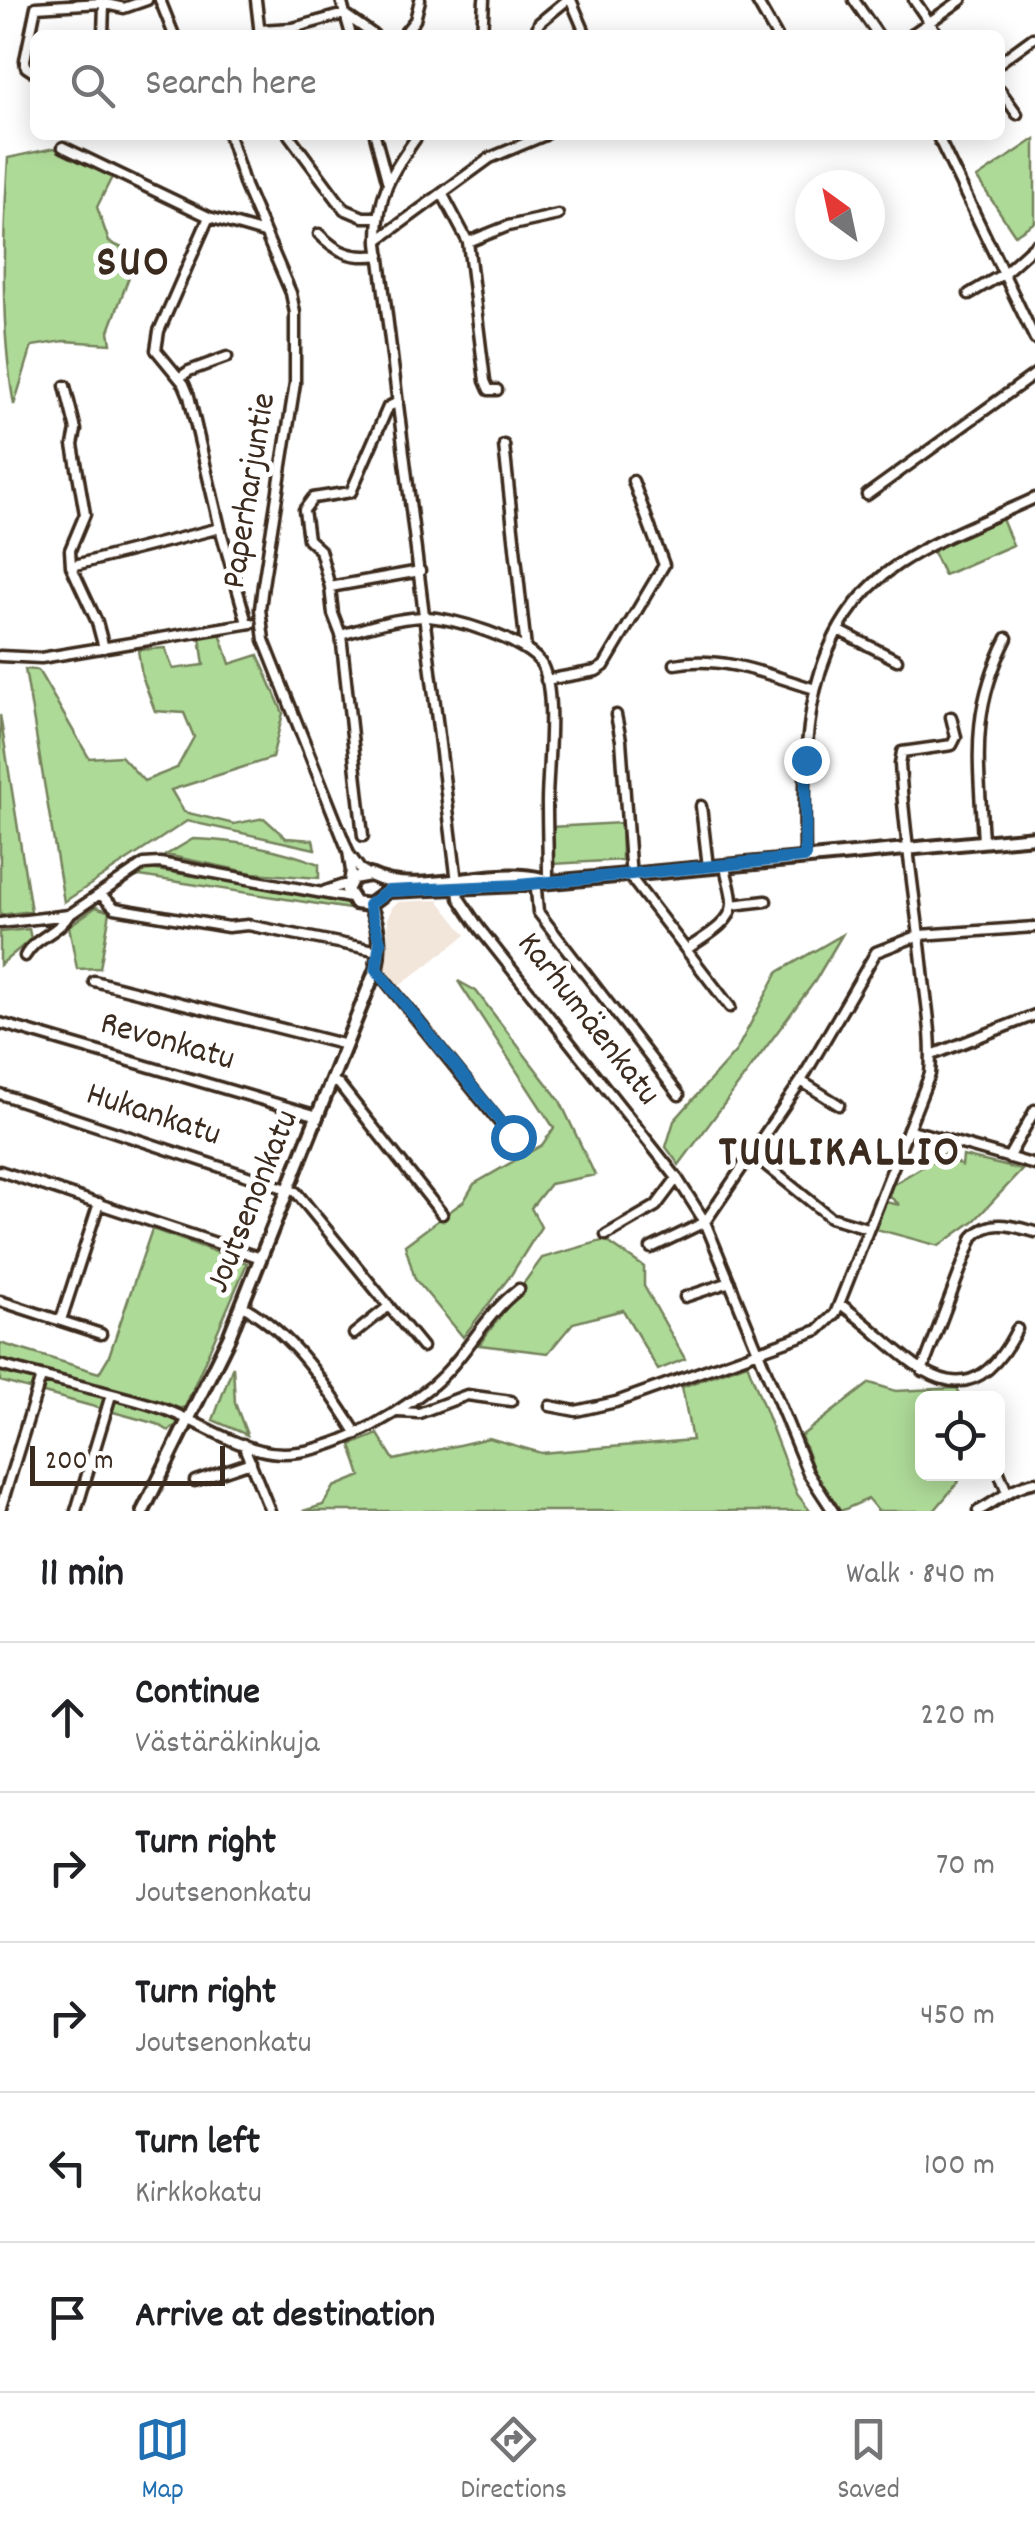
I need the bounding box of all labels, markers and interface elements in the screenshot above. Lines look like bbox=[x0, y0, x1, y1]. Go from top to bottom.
search box bbox=[30, 30, 1005, 140]
icon: search bbox=[65, 58, 120, 113]
text: Search here bbox=[145, 58, 317, 113]
north arrow bbox=[795, 170, 885, 260]
district label: SUO bbox=[97, 233, 171, 297]
street label: Paperharjuntie bbox=[211, 390, 291, 592]
route end bbox=[784, 738, 830, 784]
street label: Karhumäenkatu bbox=[503, 922, 671, 1118]
street label: Revonkatu bbox=[94, 1000, 240, 1086]
street label: Hukankatu bbox=[79, 1071, 227, 1161]
street label: Joutsenonkatu bbox=[195, 1103, 313, 1301]
route start bbox=[491, 1115, 537, 1161]
district label: TUULIKALLIO bbox=[718, 1123, 962, 1187]
map controls bbox=[915, 1391, 1005, 1481]
button: locate bbox=[915, 1391, 1005, 1481]
scale bar bbox=[30, 1441, 225, 1486]
text: 200 m bbox=[45, 1443, 113, 1483]
text: 11 min bbox=[40, 1546, 124, 1606]
text: Walk · 840 m bbox=[846, 1553, 995, 1599]
text: Continue bbox=[135, 1667, 260, 1722]
icon: ahead bbox=[40, 1690, 95, 1745]
text: 220 m bbox=[920, 1694, 995, 1740]
text: Västäräkinkuja bbox=[135, 1722, 320, 1768]
text: Turn right bbox=[135, 1817, 276, 1872]
icon: right bbox=[40, 1840, 95, 1895]
text: 70 m bbox=[936, 1844, 995, 1890]
text: Joutsenonkatu bbox=[135, 1872, 312, 1918]
text: Turn right bbox=[135, 1967, 276, 2022]
icon: right bbox=[40, 1990, 95, 2045]
text: 450 m bbox=[920, 1994, 995, 2040]
text: Joutsenonkatu bbox=[135, 2022, 312, 2068]
text: Turn left bbox=[135, 2117, 260, 2172]
icon: left bbox=[40, 2140, 95, 2195]
text: 100 m bbox=[924, 2144, 995, 2190]
text: Kirkkokatu bbox=[135, 2172, 262, 2218]
icon: arrive bbox=[40, 2290, 95, 2345]
text: Arrive at destination bbox=[135, 2290, 435, 2345]
tab: Map bbox=[135, 2412, 190, 2512]
tab: Directions bbox=[461, 2412, 567, 2512]
tab: Saved bbox=[837, 2412, 900, 2512]

